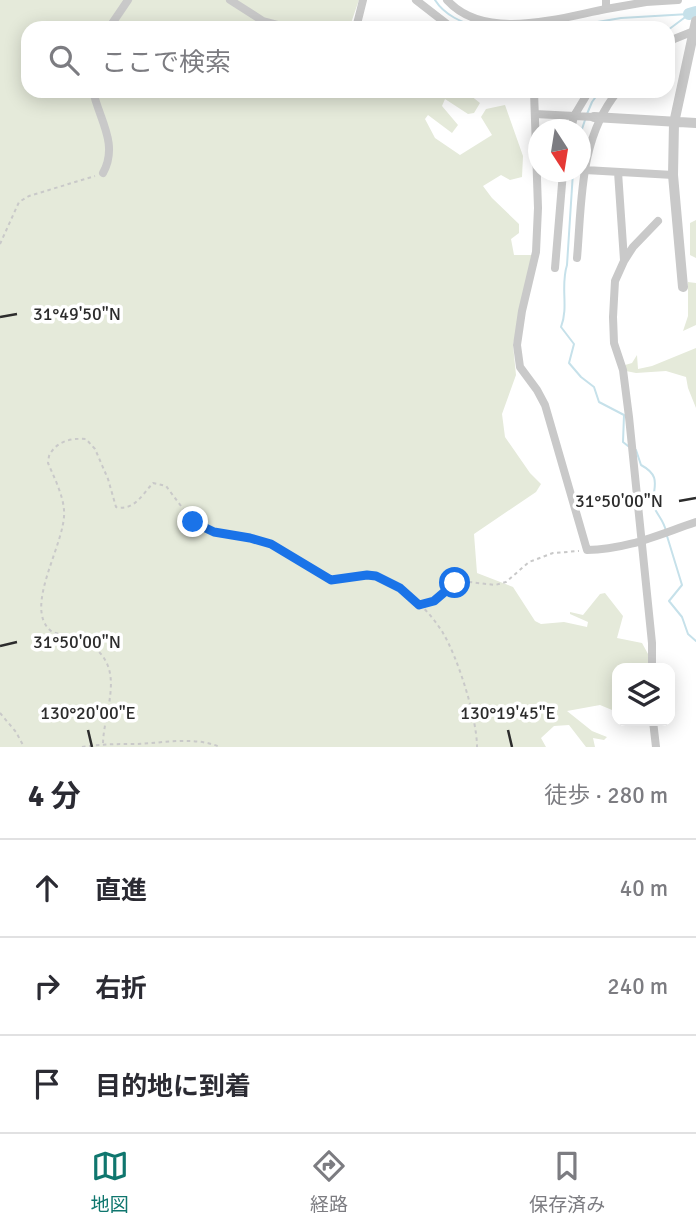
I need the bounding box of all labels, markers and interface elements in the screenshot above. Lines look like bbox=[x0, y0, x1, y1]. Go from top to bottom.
search box bbox=[21, 21, 675, 98]
icon: search bbox=[45, 41, 83, 79]
text: ここで検索 bbox=[101, 47, 231, 79]
north arrow bbox=[528, 119, 591, 182]
text: 31°49'50"N bbox=[33, 303, 121, 325]
text: 31°50'00"N bbox=[575, 490, 663, 512]
route end bbox=[177, 506, 208, 537]
route start bbox=[439, 567, 470, 598]
text: 31°50'00"N bbox=[33, 631, 121, 653]
map controls bbox=[612, 663, 675, 726]
button: layers bbox=[612, 663, 675, 726]
text: 130°20'00"E bbox=[40, 702, 136, 724]
text: 130°19'45"E bbox=[460, 702, 556, 724]
text: 4 分 bbox=[28, 778, 81, 815]
text: 徒歩 · 280 m bbox=[544, 781, 668, 810]
icon: ahead bbox=[28, 869, 66, 907]
text: 40 m bbox=[620, 874, 668, 903]
text: 直進 bbox=[95, 875, 147, 907]
icon: right bbox=[28, 967, 66, 1005]
text: 240 m bbox=[607, 972, 668, 1001]
text: 右折 bbox=[95, 973, 147, 1005]
icon: arrive bbox=[28, 1065, 66, 1103]
text: 目的地に到着 bbox=[95, 1071, 251, 1103]
tab: 地図 bbox=[91, 1147, 129, 1217]
tab: 経路 bbox=[310, 1147, 348, 1217]
tab: 保存済み bbox=[529, 1147, 605, 1217]

